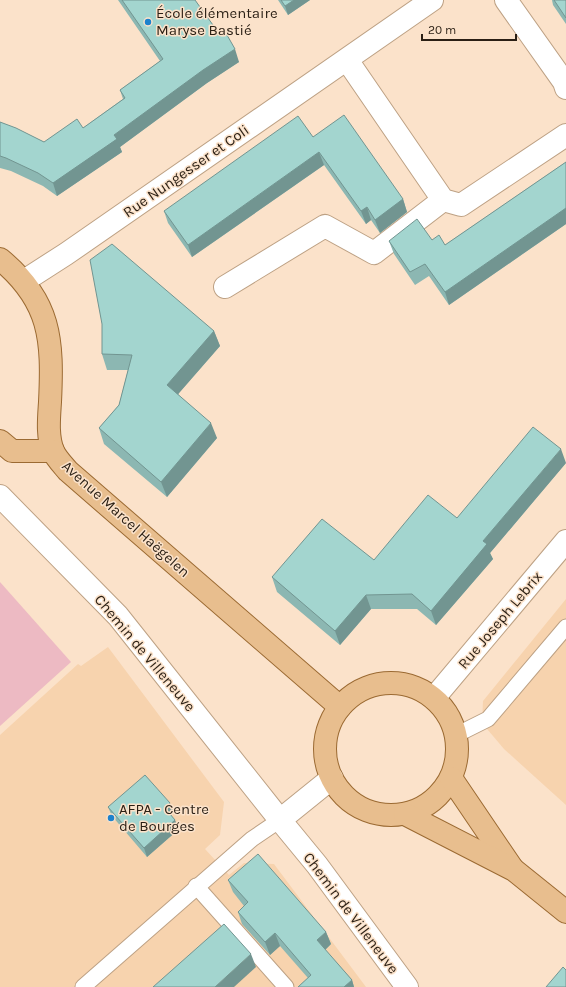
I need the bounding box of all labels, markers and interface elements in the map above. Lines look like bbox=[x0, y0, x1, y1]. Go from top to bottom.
place label: École élémentaire Maryse Bastié bbox=[156, 4, 278, 39]
scale bar bbox=[422, 16, 516, 42]
marker: École élémentaire Maryse Bastié bbox=[143, 17, 153, 27]
text: 20 m bbox=[428, 23, 456, 37]
street label: Rue Nungesser et Coli bbox=[120, 121, 252, 221]
street label: Avenue Marcel Haëgelen bbox=[58, 457, 194, 581]
street label: Rue Joseph Lebrix bbox=[454, 567, 546, 672]
street label: Chemin de Villeneuve bbox=[91, 591, 199, 715]
place label: AFPA - Centre de Bourges bbox=[119, 800, 209, 835]
marker: AFPA - Centre de Bourges bbox=[106, 813, 116, 823]
street label: Chemin de Villeneuve bbox=[299, 849, 403, 977]

